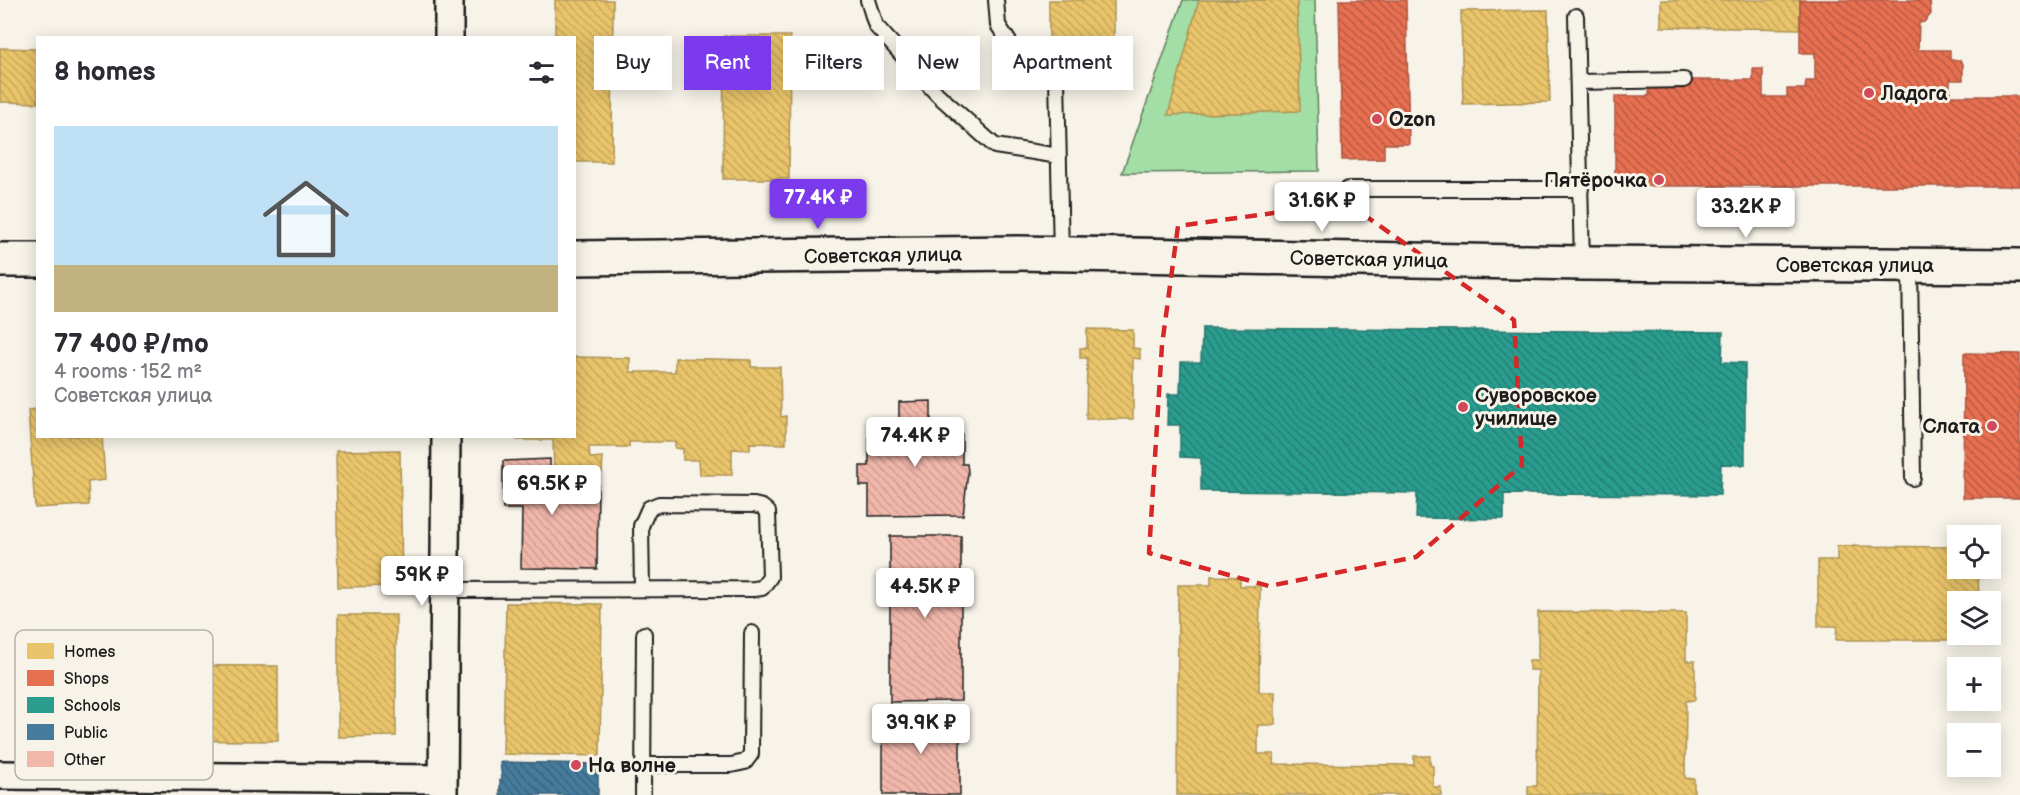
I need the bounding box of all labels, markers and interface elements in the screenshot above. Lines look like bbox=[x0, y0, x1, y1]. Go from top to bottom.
chip: Buy bbox=[594, 36, 672, 90]
chip: Rent bbox=[684, 36, 771, 90]
chip: Filters bbox=[783, 36, 884, 90]
chip: New bbox=[896, 36, 980, 90]
chip: Apartment bbox=[992, 36, 1133, 90]
icon: filters bbox=[525, 56, 558, 89]
text: 8 homes bbox=[54, 57, 156, 88]
place label: Ладога bbox=[1880, 82, 1948, 106]
marker: Ладога bbox=[1862, 86, 1876, 100]
place label: Ozon bbox=[1389, 108, 1436, 132]
marker: Ozon bbox=[1370, 112, 1384, 126]
icon: home bbox=[252, 165, 360, 273]
place label: Пятёрочка bbox=[1544, 169, 1647, 193]
marker: Пятёрочка bbox=[1652, 173, 1666, 187]
pin: 77.4K ₽ bbox=[763, 179, 873, 230]
pin: 31.6K ₽ bbox=[1267, 182, 1377, 233]
text: 77.4K ₽ bbox=[784, 186, 852, 210]
pin: 33.2K ₽ bbox=[1691, 188, 1801, 239]
text: 31.6K ₽ bbox=[1288, 189, 1356, 213]
text: 33.2K ₽ bbox=[1711, 195, 1781, 219]
street label: Советская улица bbox=[804, 243, 963, 269]
street label: Советская улица bbox=[1290, 247, 1448, 273]
street label: Советская улица bbox=[1776, 254, 1934, 278]
text: 77 400 ₽/mo bbox=[54, 329, 209, 360]
text: 4 rooms · 152 m² bbox=[54, 360, 202, 384]
text: Советская улица bbox=[54, 384, 212, 408]
place label: Суворовское училище bbox=[1475, 384, 1597, 431]
marker: Суворовское училище bbox=[1456, 400, 1470, 414]
place label: Слата bbox=[1923, 415, 1980, 439]
pin: 74.4K ₽ bbox=[860, 417, 970, 468]
marker: Слата bbox=[1985, 419, 1999, 433]
text: 74.4K ₽ bbox=[880, 424, 950, 448]
pin: 69.5K ₽ bbox=[497, 465, 607, 516]
text: 69.5K ₽ bbox=[517, 472, 587, 496]
map controls bbox=[1947, 525, 2001, 777]
button: locate bbox=[1947, 525, 2001, 579]
pin: 59K ₽ bbox=[380, 556, 464, 607]
text: 59K ₽ bbox=[395, 563, 449, 587]
pin: 44.5K ₽ bbox=[870, 568, 980, 619]
text: 44.5K ₽ bbox=[890, 575, 960, 599]
button: layers bbox=[1947, 591, 2001, 645]
legend bbox=[15, 630, 213, 780]
text: Homes bbox=[64, 643, 116, 662]
button: + bbox=[1947, 657, 2001, 711]
text: Shops bbox=[64, 670, 109, 689]
text: Schools bbox=[64, 697, 121, 716]
pin: 39.9K ₽ bbox=[866, 704, 976, 755]
text: 39.9K ₽ bbox=[886, 711, 956, 735]
button: − bbox=[1947, 723, 2001, 777]
text: Public bbox=[64, 724, 108, 743]
text: Other bbox=[64, 751, 105, 770]
place label: На волне bbox=[588, 754, 676, 778]
marker: На волне bbox=[569, 758, 583, 772]

